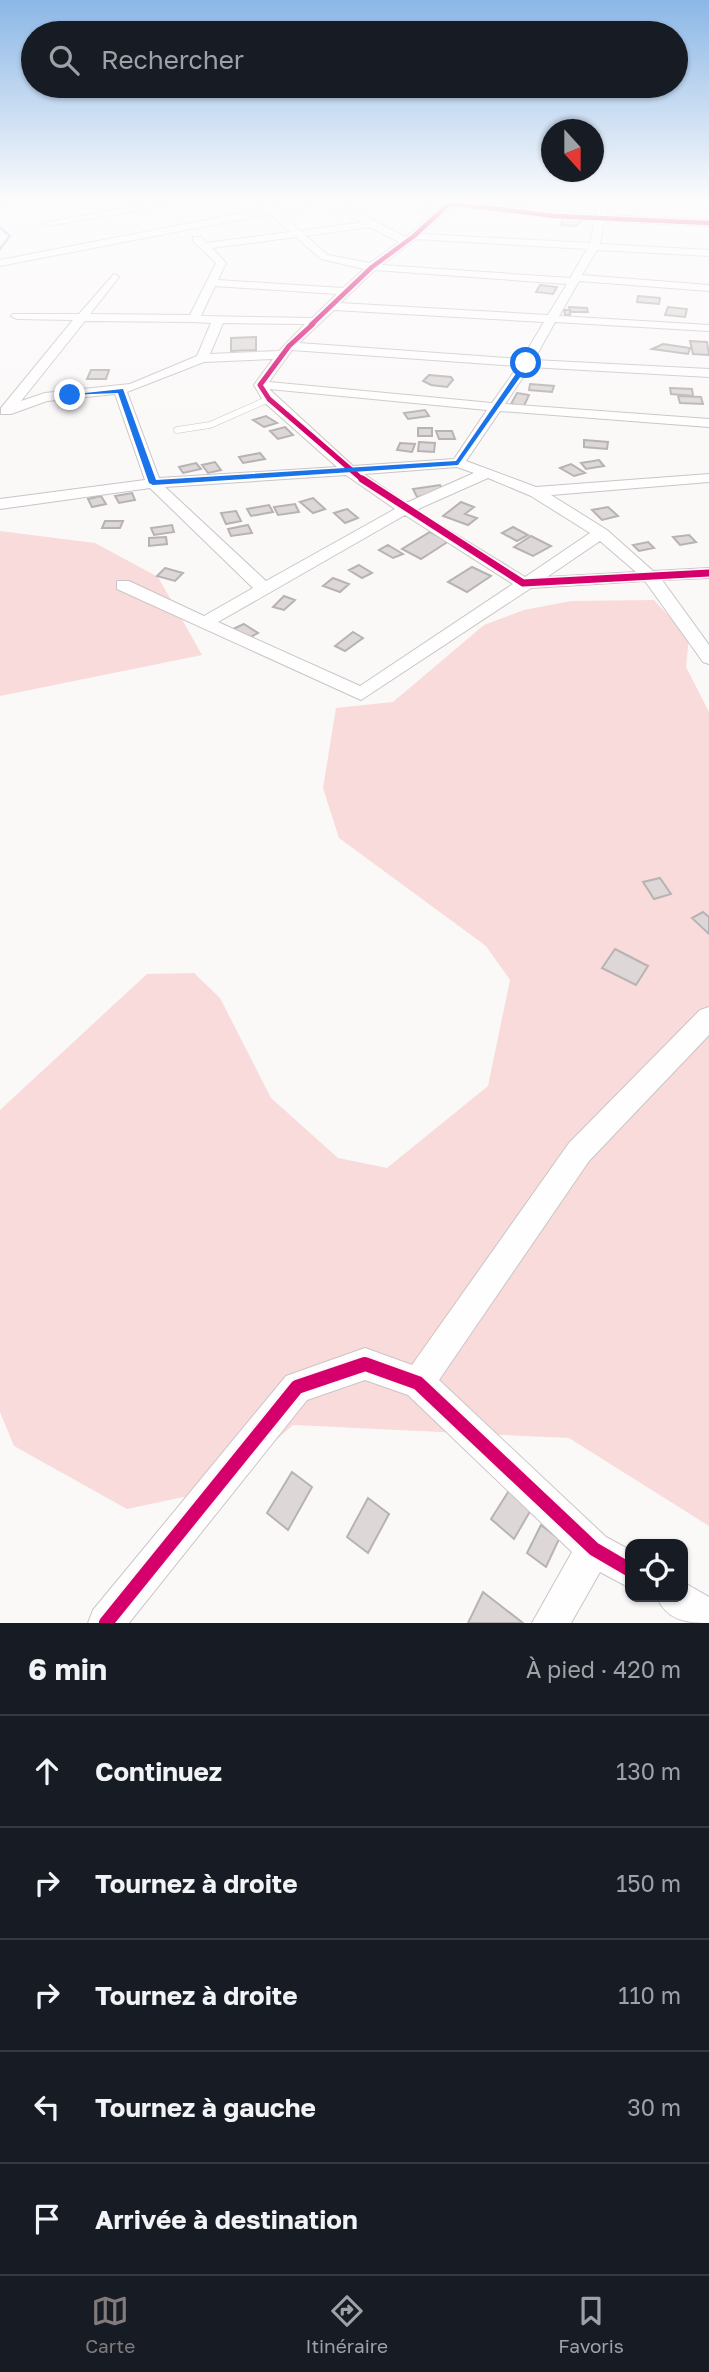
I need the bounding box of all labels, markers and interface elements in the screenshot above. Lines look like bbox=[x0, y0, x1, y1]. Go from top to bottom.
search box bbox=[21, 21, 688, 98]
icon: search bbox=[45, 41, 83, 79]
text: Rechercher bbox=[101, 44, 244, 75]
north arrow bbox=[541, 119, 604, 182]
route start bbox=[510, 347, 541, 378]
route end bbox=[54, 379, 85, 410]
map controls bbox=[625, 1539, 688, 1602]
button: locate bbox=[625, 1539, 688, 1602]
text: 6 min bbox=[28, 1651, 107, 1687]
text: À pied · 420 m bbox=[526, 1655, 681, 1683]
icon: ahead bbox=[28, 1752, 66, 1790]
text: Continuez bbox=[95, 1756, 222, 1787]
text: 130 m bbox=[616, 1757, 681, 1785]
icon: right bbox=[28, 1864, 66, 1902]
text: Tournez à droite bbox=[95, 1868, 298, 1899]
text: 150 m bbox=[616, 1869, 681, 1897]
icon: right bbox=[28, 1976, 66, 2014]
text: Tournez à droite bbox=[95, 1980, 298, 2011]
text: 110 m bbox=[618, 1981, 681, 2009]
icon: left bbox=[28, 2088, 66, 2126]
text: Tournez à gauche bbox=[95, 2092, 316, 2123]
text: 30 m bbox=[627, 2093, 681, 2121]
icon: arrive bbox=[28, 2200, 66, 2238]
text: Arrivée à destination bbox=[95, 2204, 358, 2235]
tab: Carte bbox=[85, 2292, 135, 2357]
tab: Itinéraire bbox=[305, 2292, 388, 2357]
tab: Favoris bbox=[558, 2292, 624, 2357]

